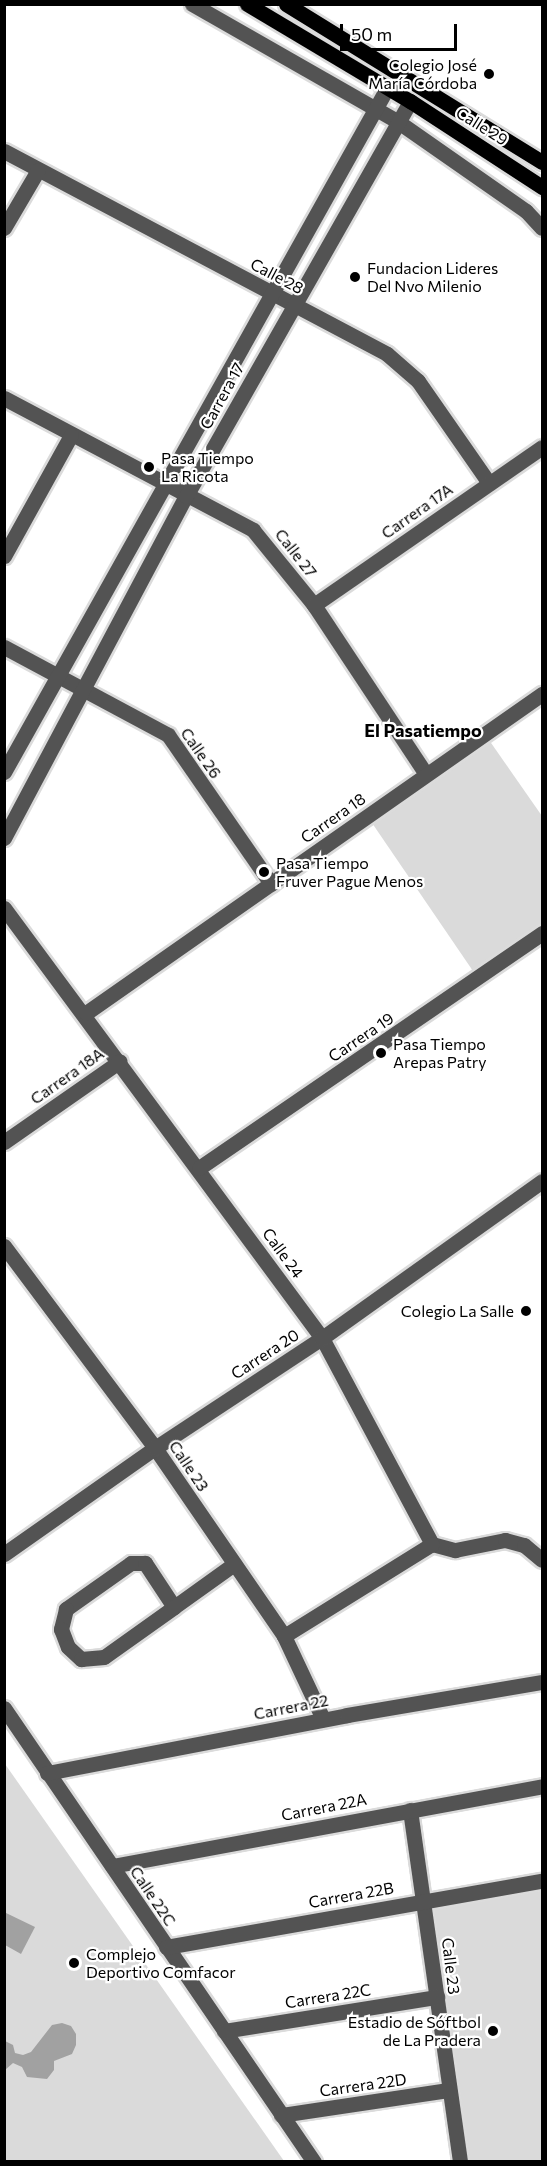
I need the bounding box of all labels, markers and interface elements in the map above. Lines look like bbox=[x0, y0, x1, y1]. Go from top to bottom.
scale bar bbox=[343, 12, 460, 50]
text: 50 m bbox=[351, 23, 392, 45]
place label: Colegio José María Córdoba bbox=[368, 55, 477, 93]
marker: Colegio José María Córdoba bbox=[482, 67, 496, 81]
street label: Calle 29 bbox=[453, 103, 511, 149]
street label: Calle 28 bbox=[247, 254, 307, 298]
place label: Fundacion Lideres Del Nvo Milenio bbox=[367, 258, 498, 296]
marker: Fundacion Lideres Del Nvo Milenio bbox=[348, 270, 362, 284]
street label: Carrera 17 bbox=[196, 359, 248, 433]
place label: Pasa Tiempo La Ricota bbox=[161, 448, 254, 486]
marker: Pasa Tiempo La Ricota bbox=[142, 460, 156, 474]
street label: Carrera 17A bbox=[378, 479, 456, 543]
street label: Calle 27 bbox=[271, 525, 321, 581]
district label: El Pasatiempo bbox=[364, 719, 482, 741]
street label: Calle 26 bbox=[177, 724, 225, 782]
street label: Carrera 18 bbox=[297, 789, 369, 847]
place label: Pasa Tiempo Fruver Pague Menos bbox=[276, 853, 423, 891]
marker: Pasa Tiempo Fruver Pague Menos bbox=[257, 865, 271, 879]
street label: Carrera 19 bbox=[325, 1008, 397, 1066]
place label: Pasa Tiempo Arepas Patry bbox=[393, 1034, 486, 1072]
street label: Carrera 18A bbox=[27, 1044, 107, 1108]
marker: Pasa Tiempo Arepas Patry bbox=[374, 1046, 388, 1060]
street label: Calle 24 bbox=[258, 1224, 308, 1282]
place label: Colegio La Salle bbox=[401, 1301, 514, 1321]
marker: Colegio La Salle bbox=[519, 1304, 533, 1318]
street label: Carrera 20 bbox=[227, 1325, 303, 1383]
street label: Calle 23 bbox=[165, 1437, 213, 1495]
street label: Carrera 22 bbox=[252, 1690, 330, 1724]
street label: Carrera 22A bbox=[280, 1789, 368, 1825]
street label: Calle 22C bbox=[126, 1863, 180, 1929]
street label: Carrera 22B bbox=[307, 1878, 395, 1912]
street label: Calle 23 bbox=[438, 1937, 464, 1995]
place label: Complejo Deportivo Comfacor bbox=[86, 1944, 236, 1982]
marker: Complejo Deportivo Comfacor bbox=[67, 1956, 81, 1970]
street label: Carrera 22C bbox=[284, 1980, 372, 2012]
place label: Estadio de Sóftbol de La Pradera bbox=[348, 2012, 481, 2050]
marker: Estadio de Sóftbol de La Pradera bbox=[486, 2024, 500, 2038]
street label: Carrera 22D bbox=[318, 2069, 408, 2101]

